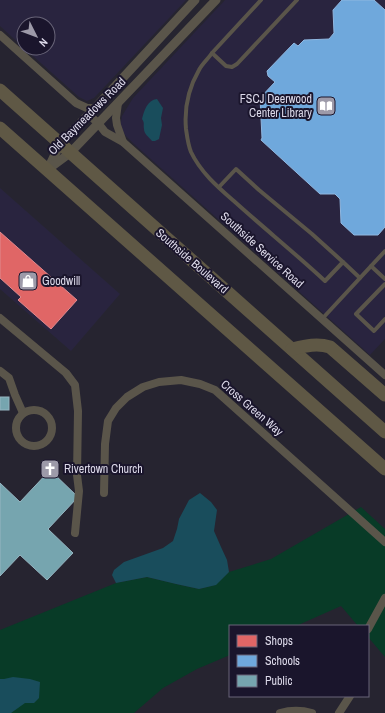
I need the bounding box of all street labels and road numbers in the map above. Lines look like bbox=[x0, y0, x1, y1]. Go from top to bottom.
street label: Old Baymeadows Road bbox=[45, 74, 129, 158]
street label: Southside Service Road bbox=[217, 208, 307, 292]
street label: Southside Boulevard bbox=[152, 225, 232, 297]
street label: Cross Green Way bbox=[217, 376, 287, 440]

